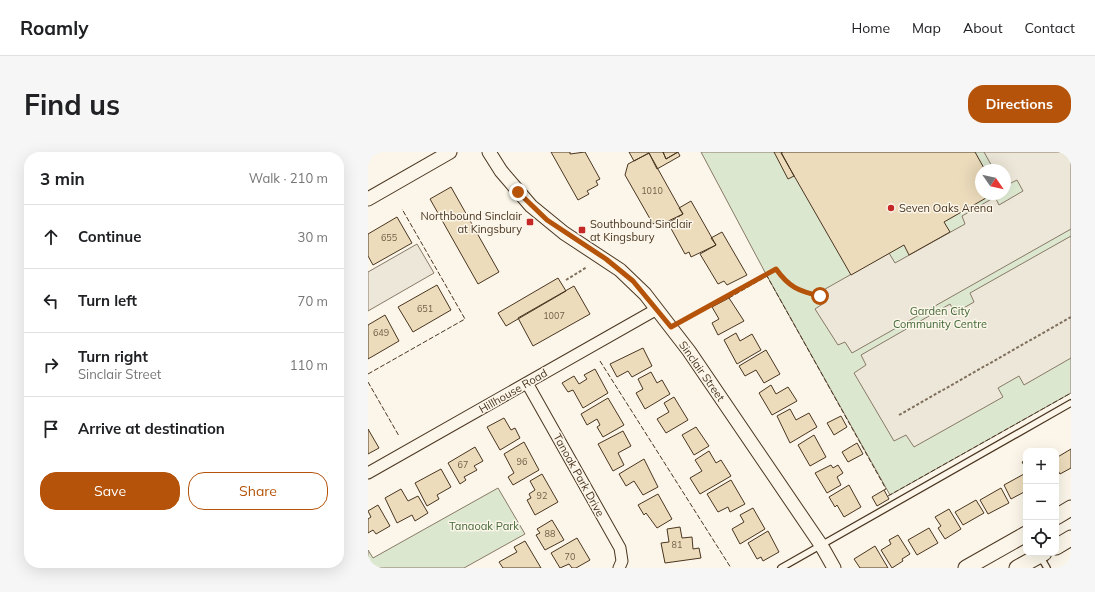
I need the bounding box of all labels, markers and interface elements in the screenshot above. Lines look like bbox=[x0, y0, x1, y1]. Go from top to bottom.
text: Roamly bbox=[20, 16, 88, 40]
text: Home bbox=[851, 19, 890, 37]
text: Map bbox=[912, 19, 941, 37]
text: About bbox=[963, 19, 1003, 37]
text: Contact bbox=[1025, 19, 1075, 37]
button: Directions bbox=[968, 85, 1071, 123]
text: Find us bbox=[24, 87, 120, 122]
north arrow bbox=[975, 164, 1011, 200]
text: 3 min bbox=[40, 168, 85, 189]
text: Walk · 210 m bbox=[249, 170, 328, 186]
route end bbox=[509, 183, 527, 201]
house number: 1010 bbox=[641, 185, 663, 196]
place label: Seven Oaks Arena bbox=[899, 201, 993, 215]
marker: Seven Oaks Arena bbox=[886, 203, 896, 213]
place label: Northbound Sinclair at Kingsbury bbox=[421, 209, 522, 236]
marker: Northbound Sinclair at Kingsbury bbox=[525, 217, 535, 227]
place label: Southbound Sinclair at Kingsbury bbox=[590, 217, 692, 244]
marker: Southbound Sinclair at Kingsbury bbox=[577, 225, 587, 235]
icon: ahead bbox=[40, 226, 62, 248]
text: Continue bbox=[78, 227, 141, 246]
text: 30 m bbox=[298, 229, 328, 245]
house number: 655 bbox=[381, 232, 398, 243]
route start bbox=[811, 287, 829, 305]
icon: left bbox=[40, 290, 62, 312]
text: Turn left bbox=[78, 291, 137, 310]
text: 70 m bbox=[298, 293, 328, 309]
house number: 651 bbox=[417, 303, 433, 314]
park label: Garden City Community Centre bbox=[893, 304, 987, 331]
house number: 1007 bbox=[543, 310, 565, 321]
house number: 649 bbox=[373, 327, 389, 338]
street label: Sinclair Street bbox=[676, 338, 728, 404]
text: Turn right bbox=[78, 347, 148, 366]
icon: right bbox=[40, 354, 62, 376]
text: 110 m bbox=[290, 357, 328, 373]
text: Sinclair Street bbox=[78, 366, 161, 382]
street label: Hillhouse Road bbox=[476, 366, 550, 416]
icon: arrive bbox=[40, 418, 62, 440]
text: Arrive at destination bbox=[78, 419, 225, 438]
street label: Tanoak Park Drive bbox=[550, 431, 608, 519]
map controls bbox=[1023, 448, 1059, 556]
button: + bbox=[1023, 448, 1059, 484]
house number: 96 bbox=[517, 456, 527, 467]
house number: 67 bbox=[458, 459, 468, 470]
button: Save bbox=[40, 472, 180, 510]
button: Share bbox=[188, 472, 328, 510]
button: − bbox=[1023, 484, 1059, 520]
house number: 92 bbox=[537, 490, 547, 501]
park label: Tanaoak Park bbox=[449, 519, 519, 533]
button: locate bbox=[1023, 520, 1059, 556]
house number: 88 bbox=[545, 528, 555, 539]
house number: 81 bbox=[672, 539, 682, 550]
house number: 70 bbox=[565, 551, 575, 562]

